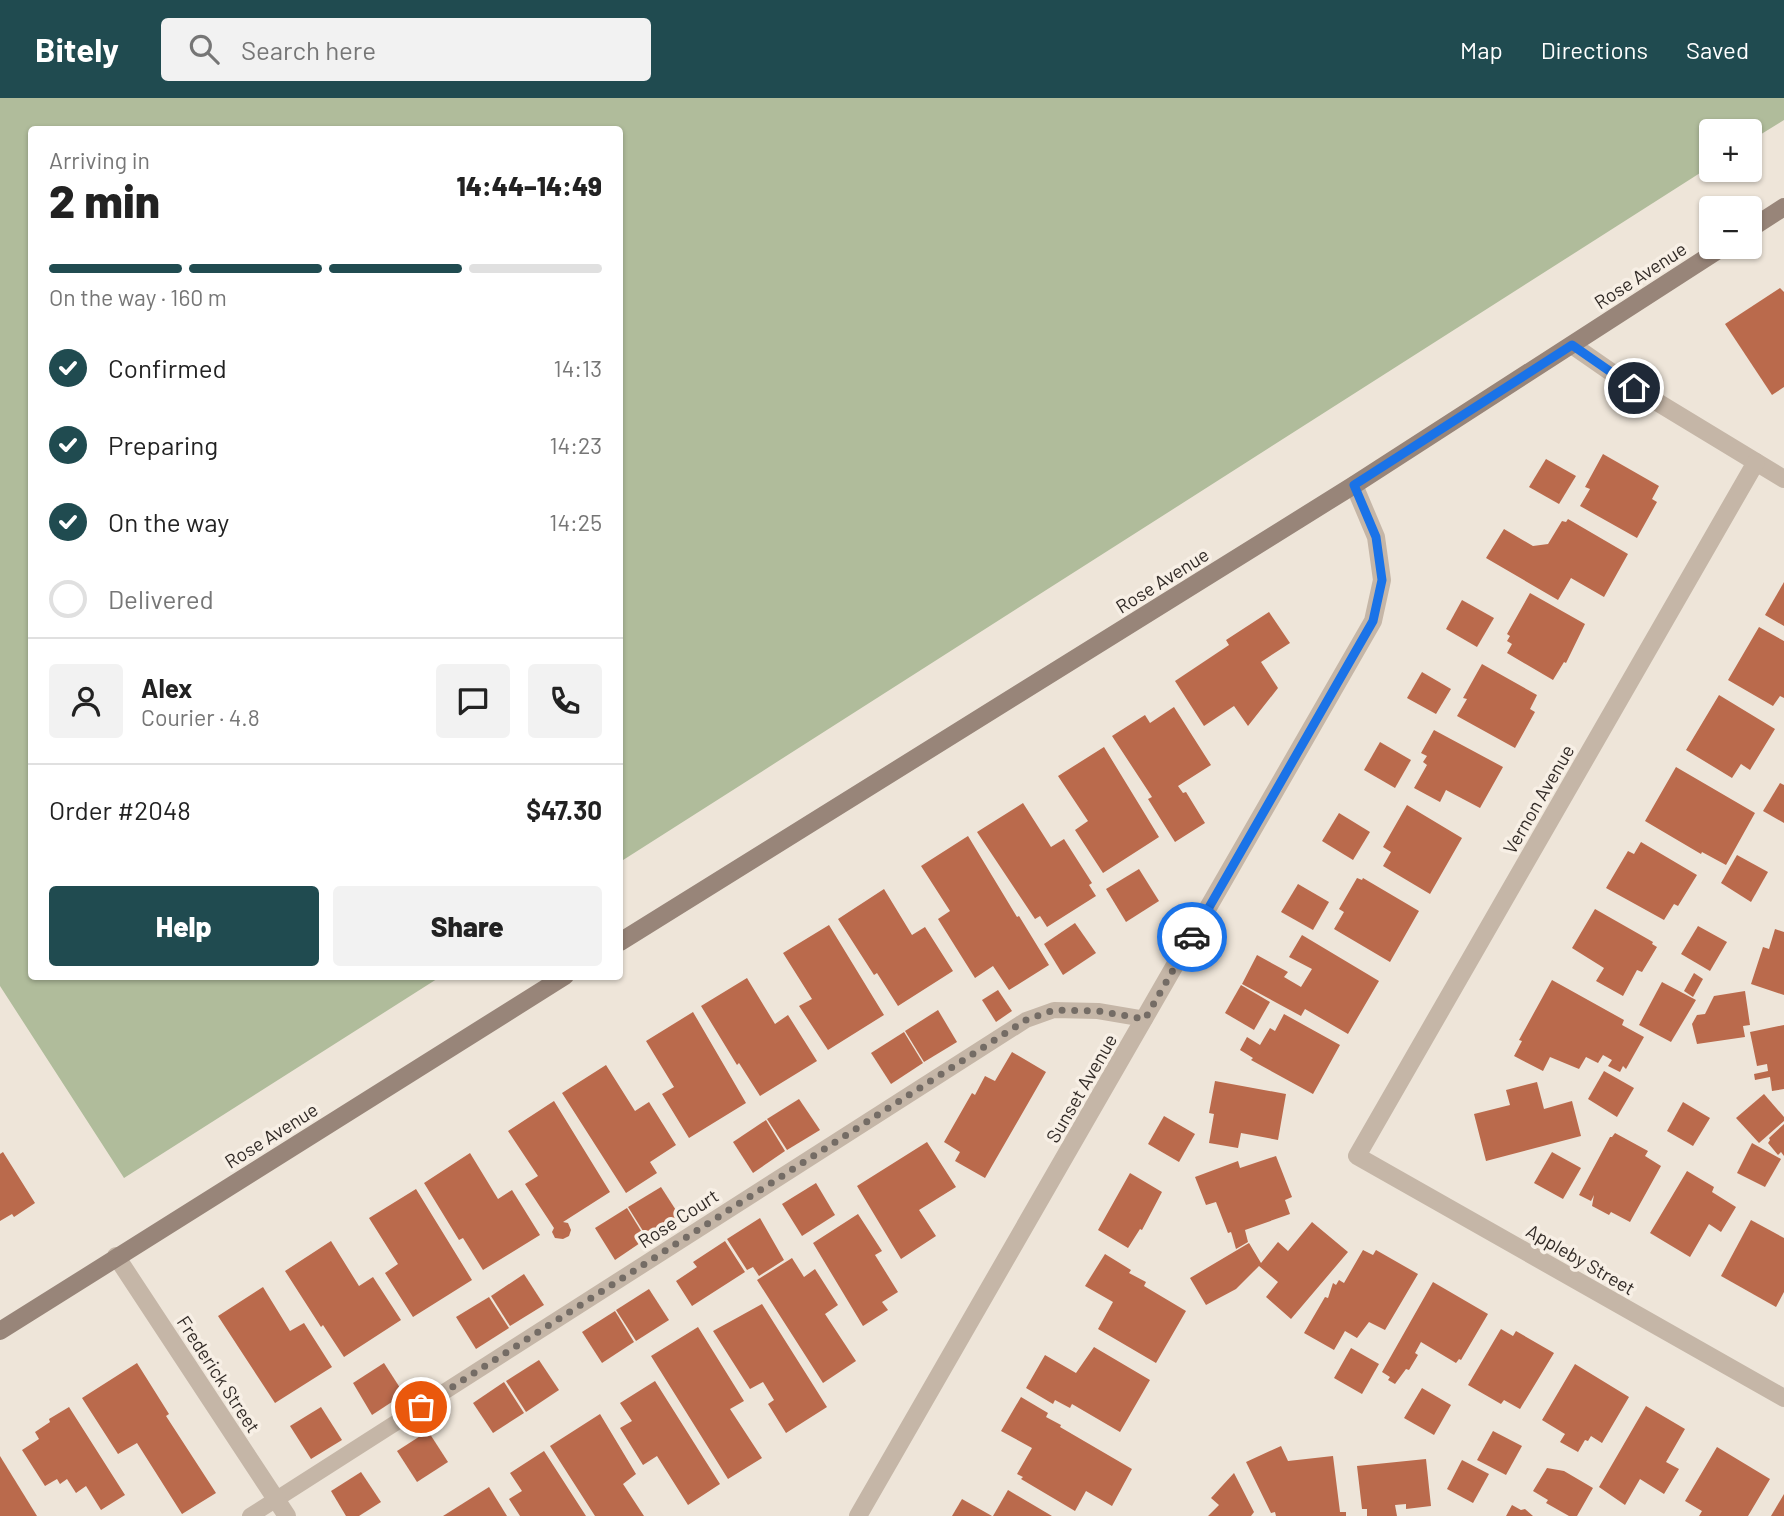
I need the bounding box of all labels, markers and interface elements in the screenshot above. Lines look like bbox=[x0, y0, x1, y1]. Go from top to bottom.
search box bbox=[161, 18, 651, 81]
text: Bitely bbox=[35, 29, 119, 69]
icon: search bbox=[185, 30, 223, 68]
text: Search here bbox=[241, 34, 376, 65]
text: Map bbox=[1460, 35, 1503, 64]
text: Directions bbox=[1541, 35, 1648, 64]
text: Saved bbox=[1686, 35, 1749, 64]
map controls bbox=[1699, 119, 1762, 259]
button: + bbox=[1699, 119, 1762, 182]
text: Arriving in bbox=[49, 146, 150, 174]
text: 14:44–14:49 bbox=[457, 170, 602, 201]
text: 2 min bbox=[49, 172, 160, 227]
button: − bbox=[1699, 196, 1762, 259]
street label: Rose Avenue bbox=[1590, 237, 1690, 313]
text: On the way · 160 m bbox=[49, 283, 227, 311]
icon: check bbox=[49, 349, 87, 387]
text: Confirmed bbox=[108, 352, 227, 383]
text: 14:13 bbox=[554, 354, 602, 382]
pin bbox=[1604, 358, 1664, 418]
icon: home bbox=[1615, 369, 1653, 407]
icon: check bbox=[49, 426, 87, 464]
text: Preparing bbox=[108, 429, 218, 460]
text: 14:23 bbox=[549, 431, 602, 459]
icon: check bbox=[49, 503, 87, 541]
text: On the way bbox=[108, 506, 229, 537]
text: 14:25 bbox=[549, 508, 602, 536]
street label: Rose Avenue bbox=[1111, 542, 1213, 618]
text: Delivered bbox=[108, 583, 214, 614]
button: person bbox=[49, 664, 123, 738]
button: chat bbox=[436, 664, 510, 738]
button: phone bbox=[528, 664, 602, 738]
text: Alex bbox=[141, 672, 192, 703]
text: Courier · 4.8 bbox=[141, 703, 260, 731]
street label: Vernon Avenue bbox=[1497, 740, 1579, 858]
text: Order #2048 bbox=[49, 794, 191, 825]
text: $47.30 bbox=[526, 794, 602, 825]
button: Help bbox=[49, 886, 319, 966]
button: Share bbox=[333, 886, 602, 966]
courier bbox=[1157, 902, 1227, 972]
icon: car bbox=[1173, 918, 1211, 956]
street label: Sunset Avenue bbox=[1041, 1030, 1121, 1146]
street label: Rose Avenue bbox=[220, 1097, 322, 1173]
street label: Rose Court bbox=[634, 1184, 722, 1252]
street label: Appleby Street bbox=[1523, 1219, 1639, 1299]
street label: Frederick Street bbox=[173, 1311, 265, 1437]
pin bbox=[391, 1377, 451, 1437]
icon: bag bbox=[402, 1388, 440, 1426]

